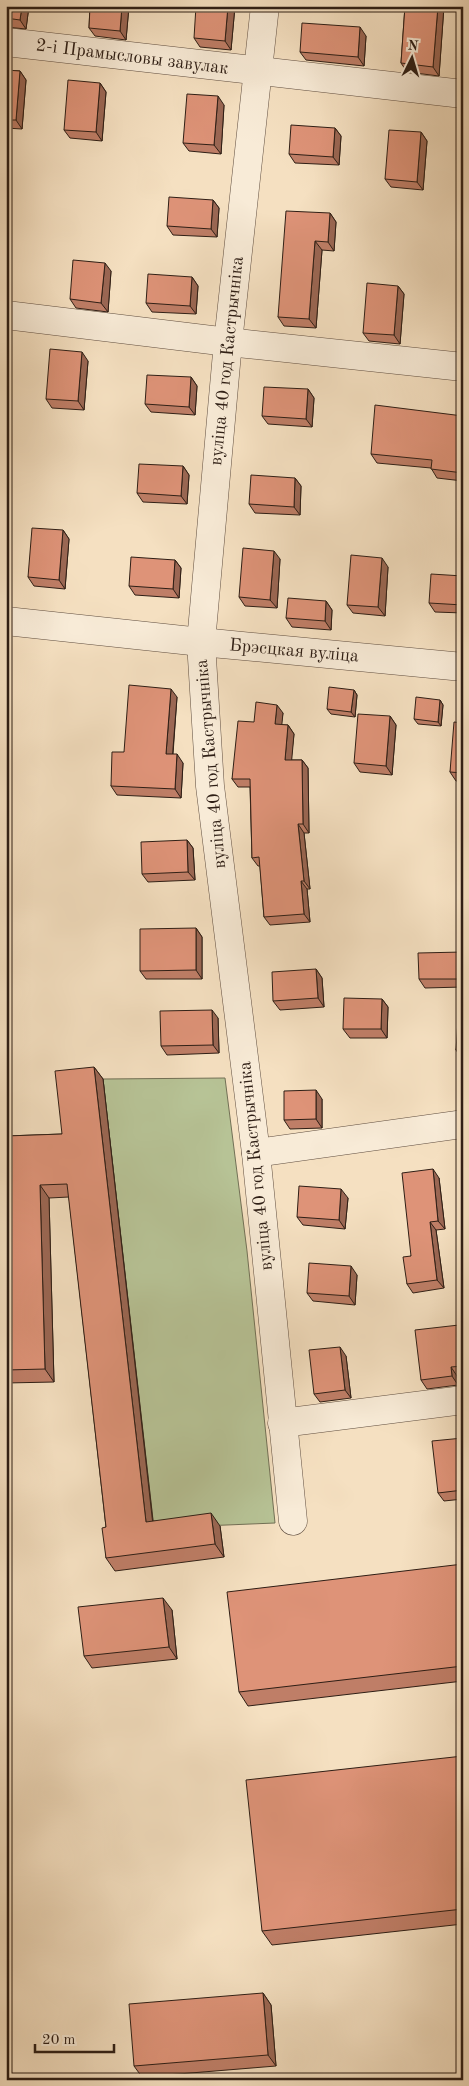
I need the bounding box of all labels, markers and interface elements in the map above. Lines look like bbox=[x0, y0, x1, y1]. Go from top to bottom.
north arrow bbox=[386, 32, 436, 82]
street label: 2-і Прамысловы завулак bbox=[35, 36, 229, 78]
text: N bbox=[407, 39, 419, 54]
street label: вуліца 40 год Кастрычніка bbox=[207, 255, 247, 467]
street label: Брэсцкая вуліца bbox=[228, 636, 360, 666]
street label: вуліца 40 год Кастрычніка bbox=[193, 658, 229, 870]
street label: вуліца 40 год Кастрычніка bbox=[236, 1060, 276, 1272]
scale bar bbox=[35, 2021, 114, 2053]
text: 20 m bbox=[42, 2033, 76, 2048]

